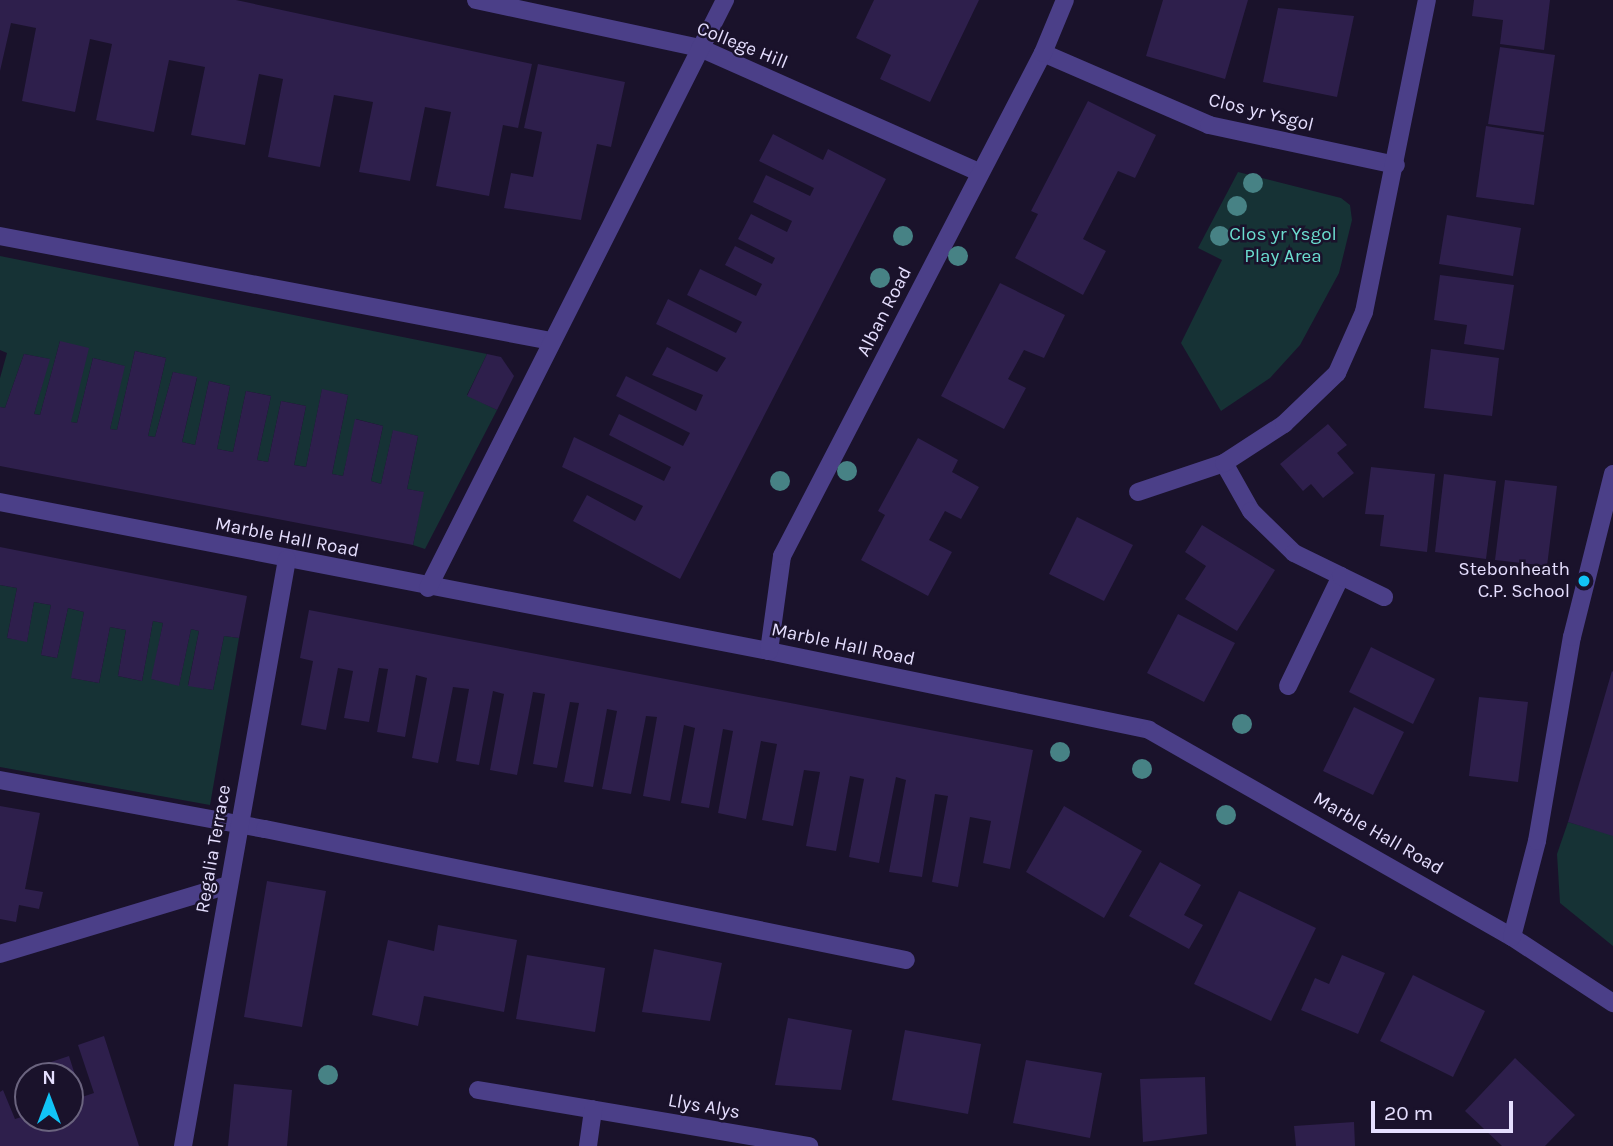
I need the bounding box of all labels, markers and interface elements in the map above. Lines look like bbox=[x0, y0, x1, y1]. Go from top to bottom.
street label: College Hill bbox=[693, 17, 791, 75]
street label: Clos yr Ysgol bbox=[1206, 89, 1316, 137]
park label: Clos yr Ysgol Play Area bbox=[1229, 224, 1337, 268]
street label: Alban Road bbox=[853, 263, 917, 361]
street label: Marble Hall Road bbox=[213, 513, 361, 563]
place label: Stebonheath C.P. School bbox=[1458, 559, 1570, 603]
marker: Stebonheath C.P. School bbox=[1576, 573, 1592, 589]
street label: Marble Hall Road bbox=[769, 619, 917, 671]
street label: Regalia Terrace bbox=[191, 783, 237, 915]
street label: Marble Hall Road bbox=[1309, 788, 1447, 880]
north arrow bbox=[14, 1062, 84, 1132]
text: N bbox=[42, 1067, 56, 1089]
scale bar bbox=[1375, 1086, 1517, 1130]
street label: Llys Alys bbox=[666, 1089, 742, 1125]
text: 20 m bbox=[1384, 1101, 1433, 1125]

